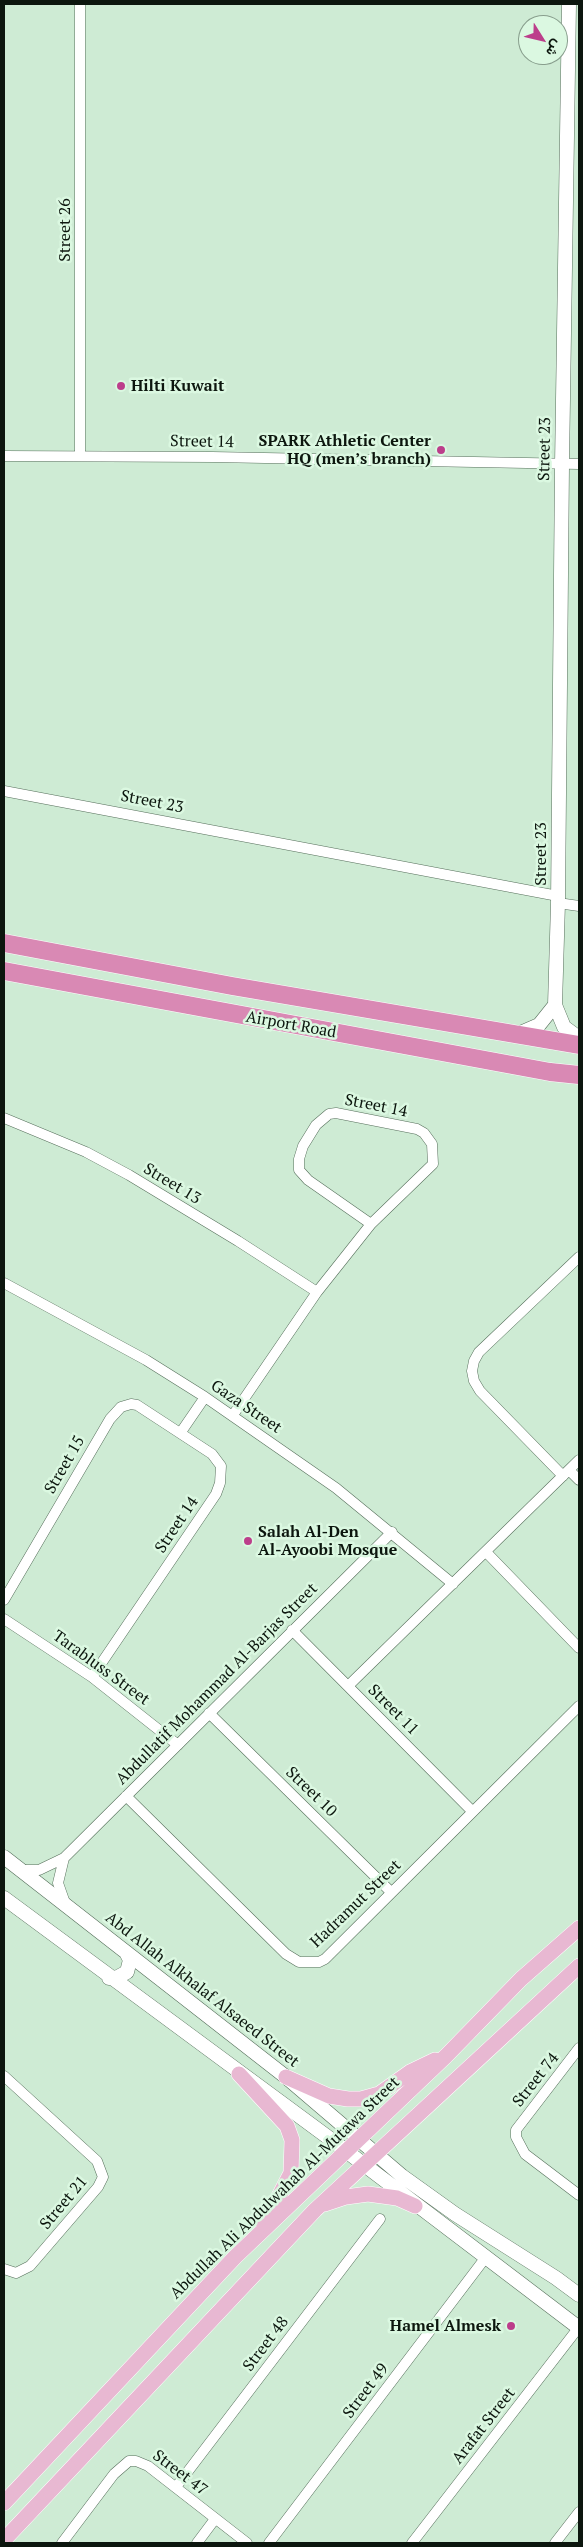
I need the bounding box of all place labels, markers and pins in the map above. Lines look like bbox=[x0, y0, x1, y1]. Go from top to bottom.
place label: Hilti Kuwait bbox=[131, 376, 224, 396]
marker: Hilti Kuwait bbox=[115, 380, 127, 392]
place label: SPARK Athletic Center HQ (men’s branch) bbox=[259, 431, 431, 469]
marker: SPARK Athletic Center HQ (men’s branch) bbox=[435, 444, 447, 456]
place label: Salah Al-Den Al-Ayoobi Mosque bbox=[258, 1522, 397, 1560]
marker: Salah Al-Den Al-Ayoobi Mosque bbox=[242, 1535, 254, 1547]
place label: Hamel Almesk bbox=[390, 2316, 501, 2336]
marker: Hamel Almesk bbox=[505, 2320, 517, 2332]

